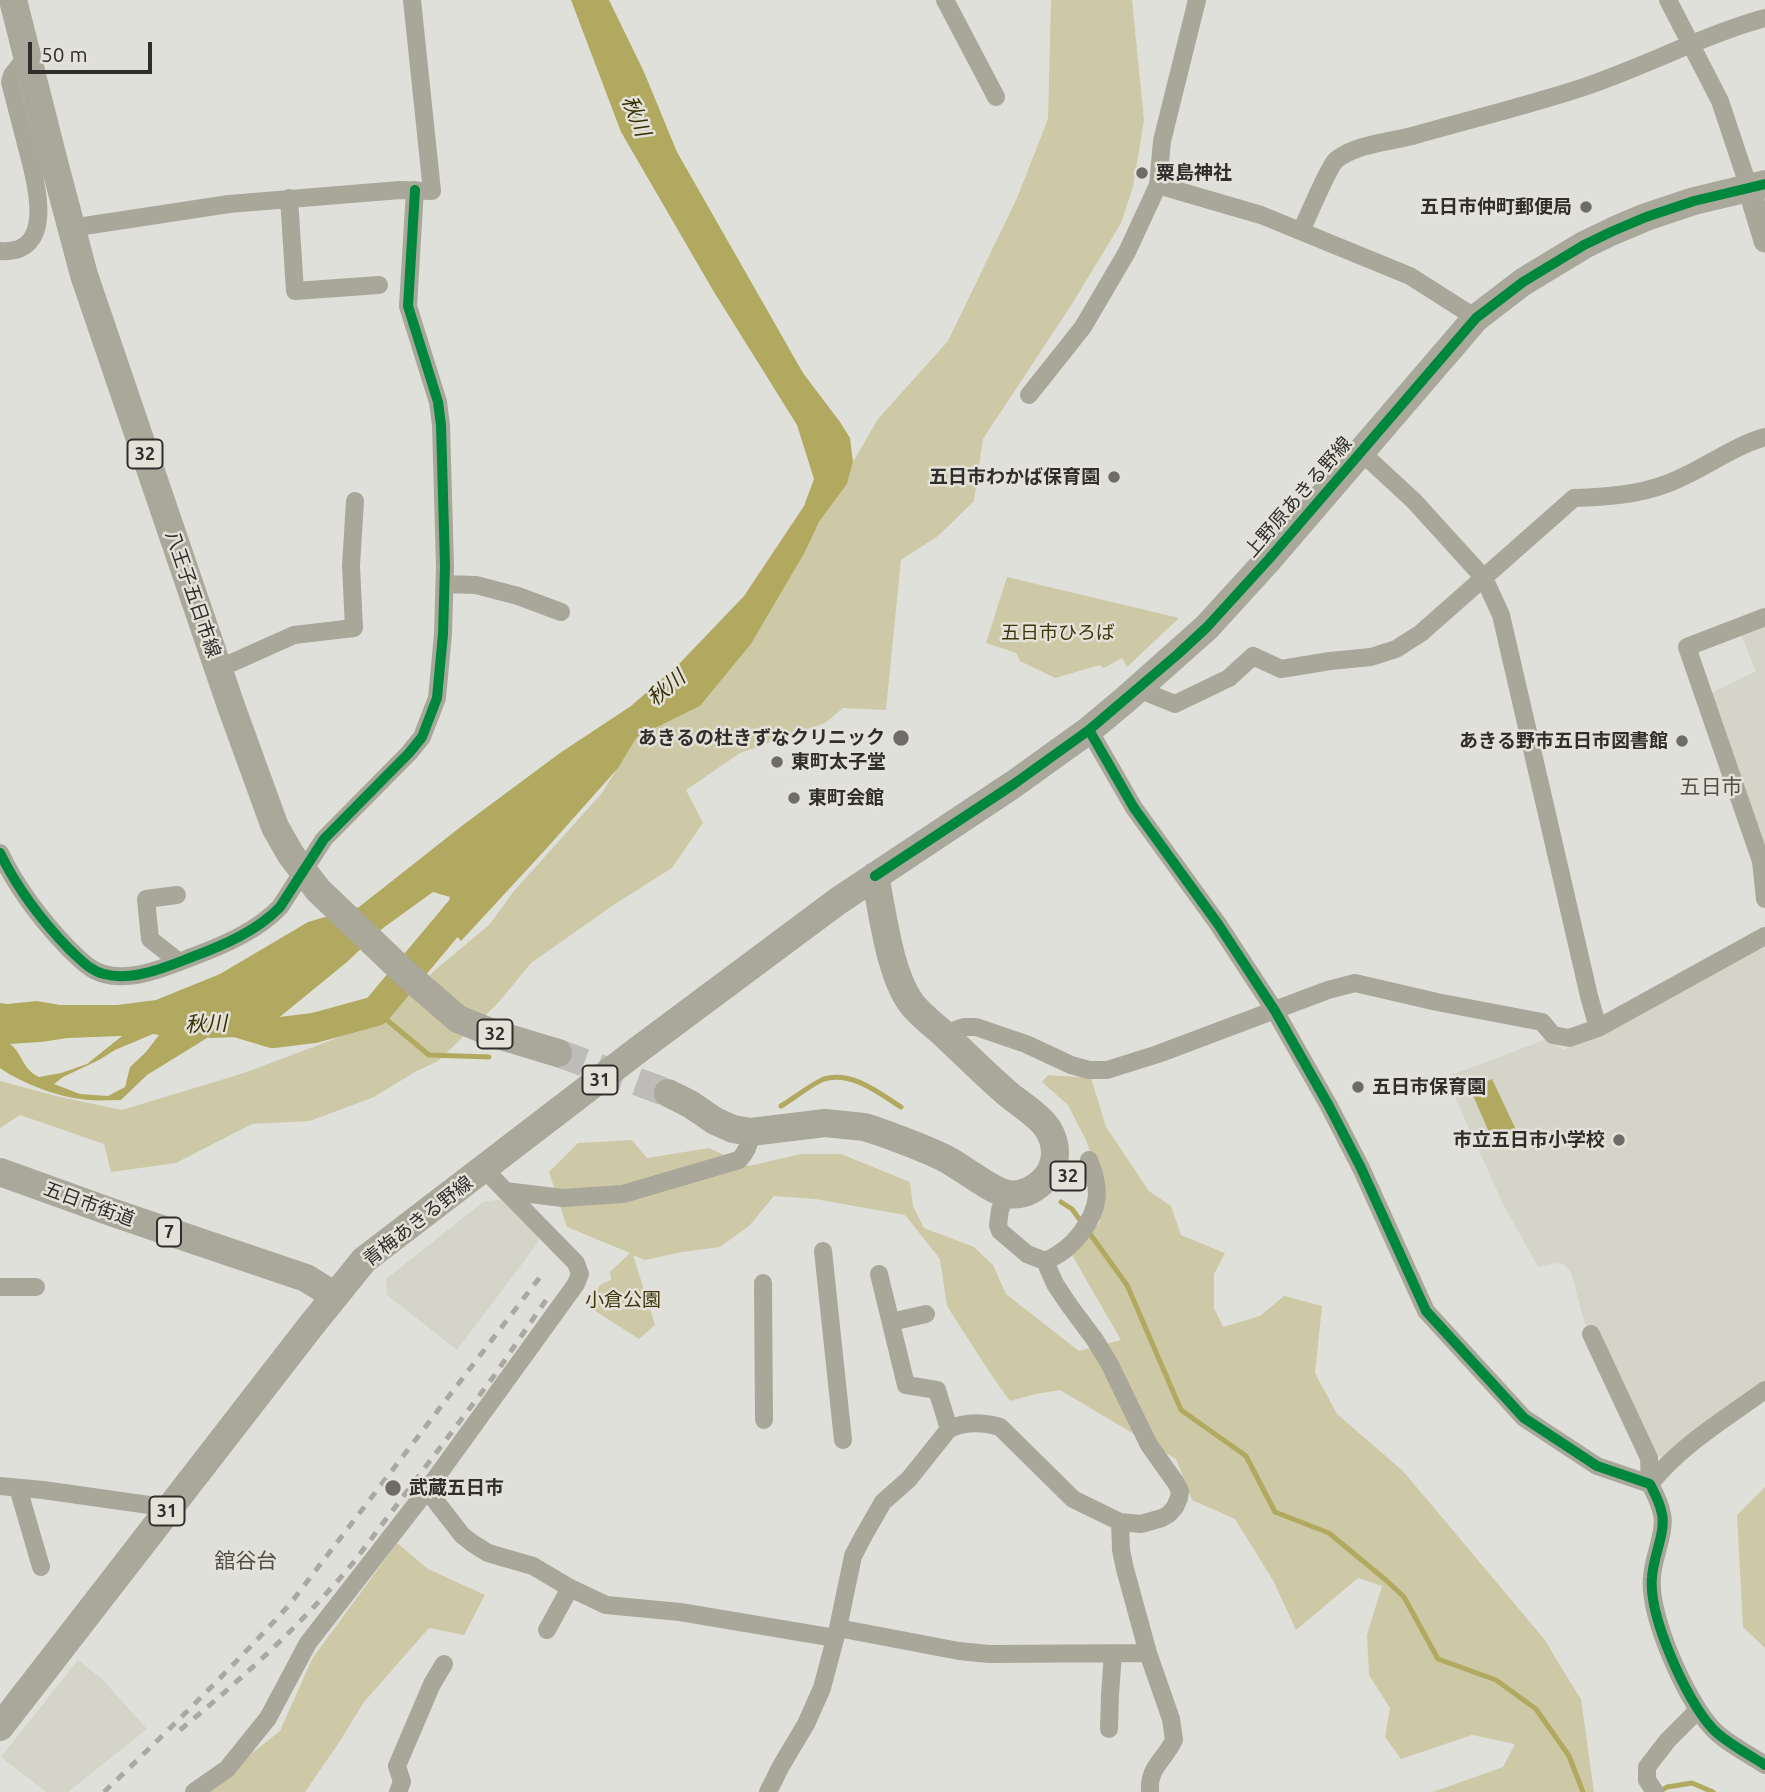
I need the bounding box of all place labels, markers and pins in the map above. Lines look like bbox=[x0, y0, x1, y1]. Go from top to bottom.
place label: 粟島神社 bbox=[1156, 162, 1232, 184]
marker: 粟島神社 bbox=[1134, 165, 1150, 181]
place label: 五日市仲町郵便局 bbox=[1420, 196, 1572, 218]
marker: 五日市仲町郵便局 bbox=[1578, 199, 1594, 215]
place label: 五日市わかば保育園 bbox=[929, 466, 1100, 488]
marker: 五日市わかば保育園 bbox=[1106, 469, 1122, 485]
place label: あきるの杜きずなクリニック bbox=[638, 727, 885, 749]
marker: あきるの杜きずなクリニック bbox=[891, 728, 911, 748]
place label: あきる野市五日市図書館 bbox=[1459, 730, 1668, 752]
marker: あきる野市五日市図書館 bbox=[1674, 733, 1690, 749]
place label: 東町太子堂 bbox=[791, 751, 886, 773]
marker: 東町太子堂 bbox=[769, 754, 785, 770]
place label: 東町会館 bbox=[808, 787, 884, 809]
marker: 東町会館 bbox=[786, 790, 802, 806]
place label: 五日市保育園 bbox=[1372, 1076, 1486, 1098]
marker: 五日市保育園 bbox=[1350, 1079, 1366, 1095]
place label: 市立五日市小学校 bbox=[1453, 1129, 1605, 1151]
marker: 市立五日市小学校 bbox=[1611, 1132, 1627, 1148]
place label: 武蔵五日市 bbox=[409, 1477, 504, 1499]
marker: 武蔵五日市 bbox=[383, 1478, 403, 1498]

